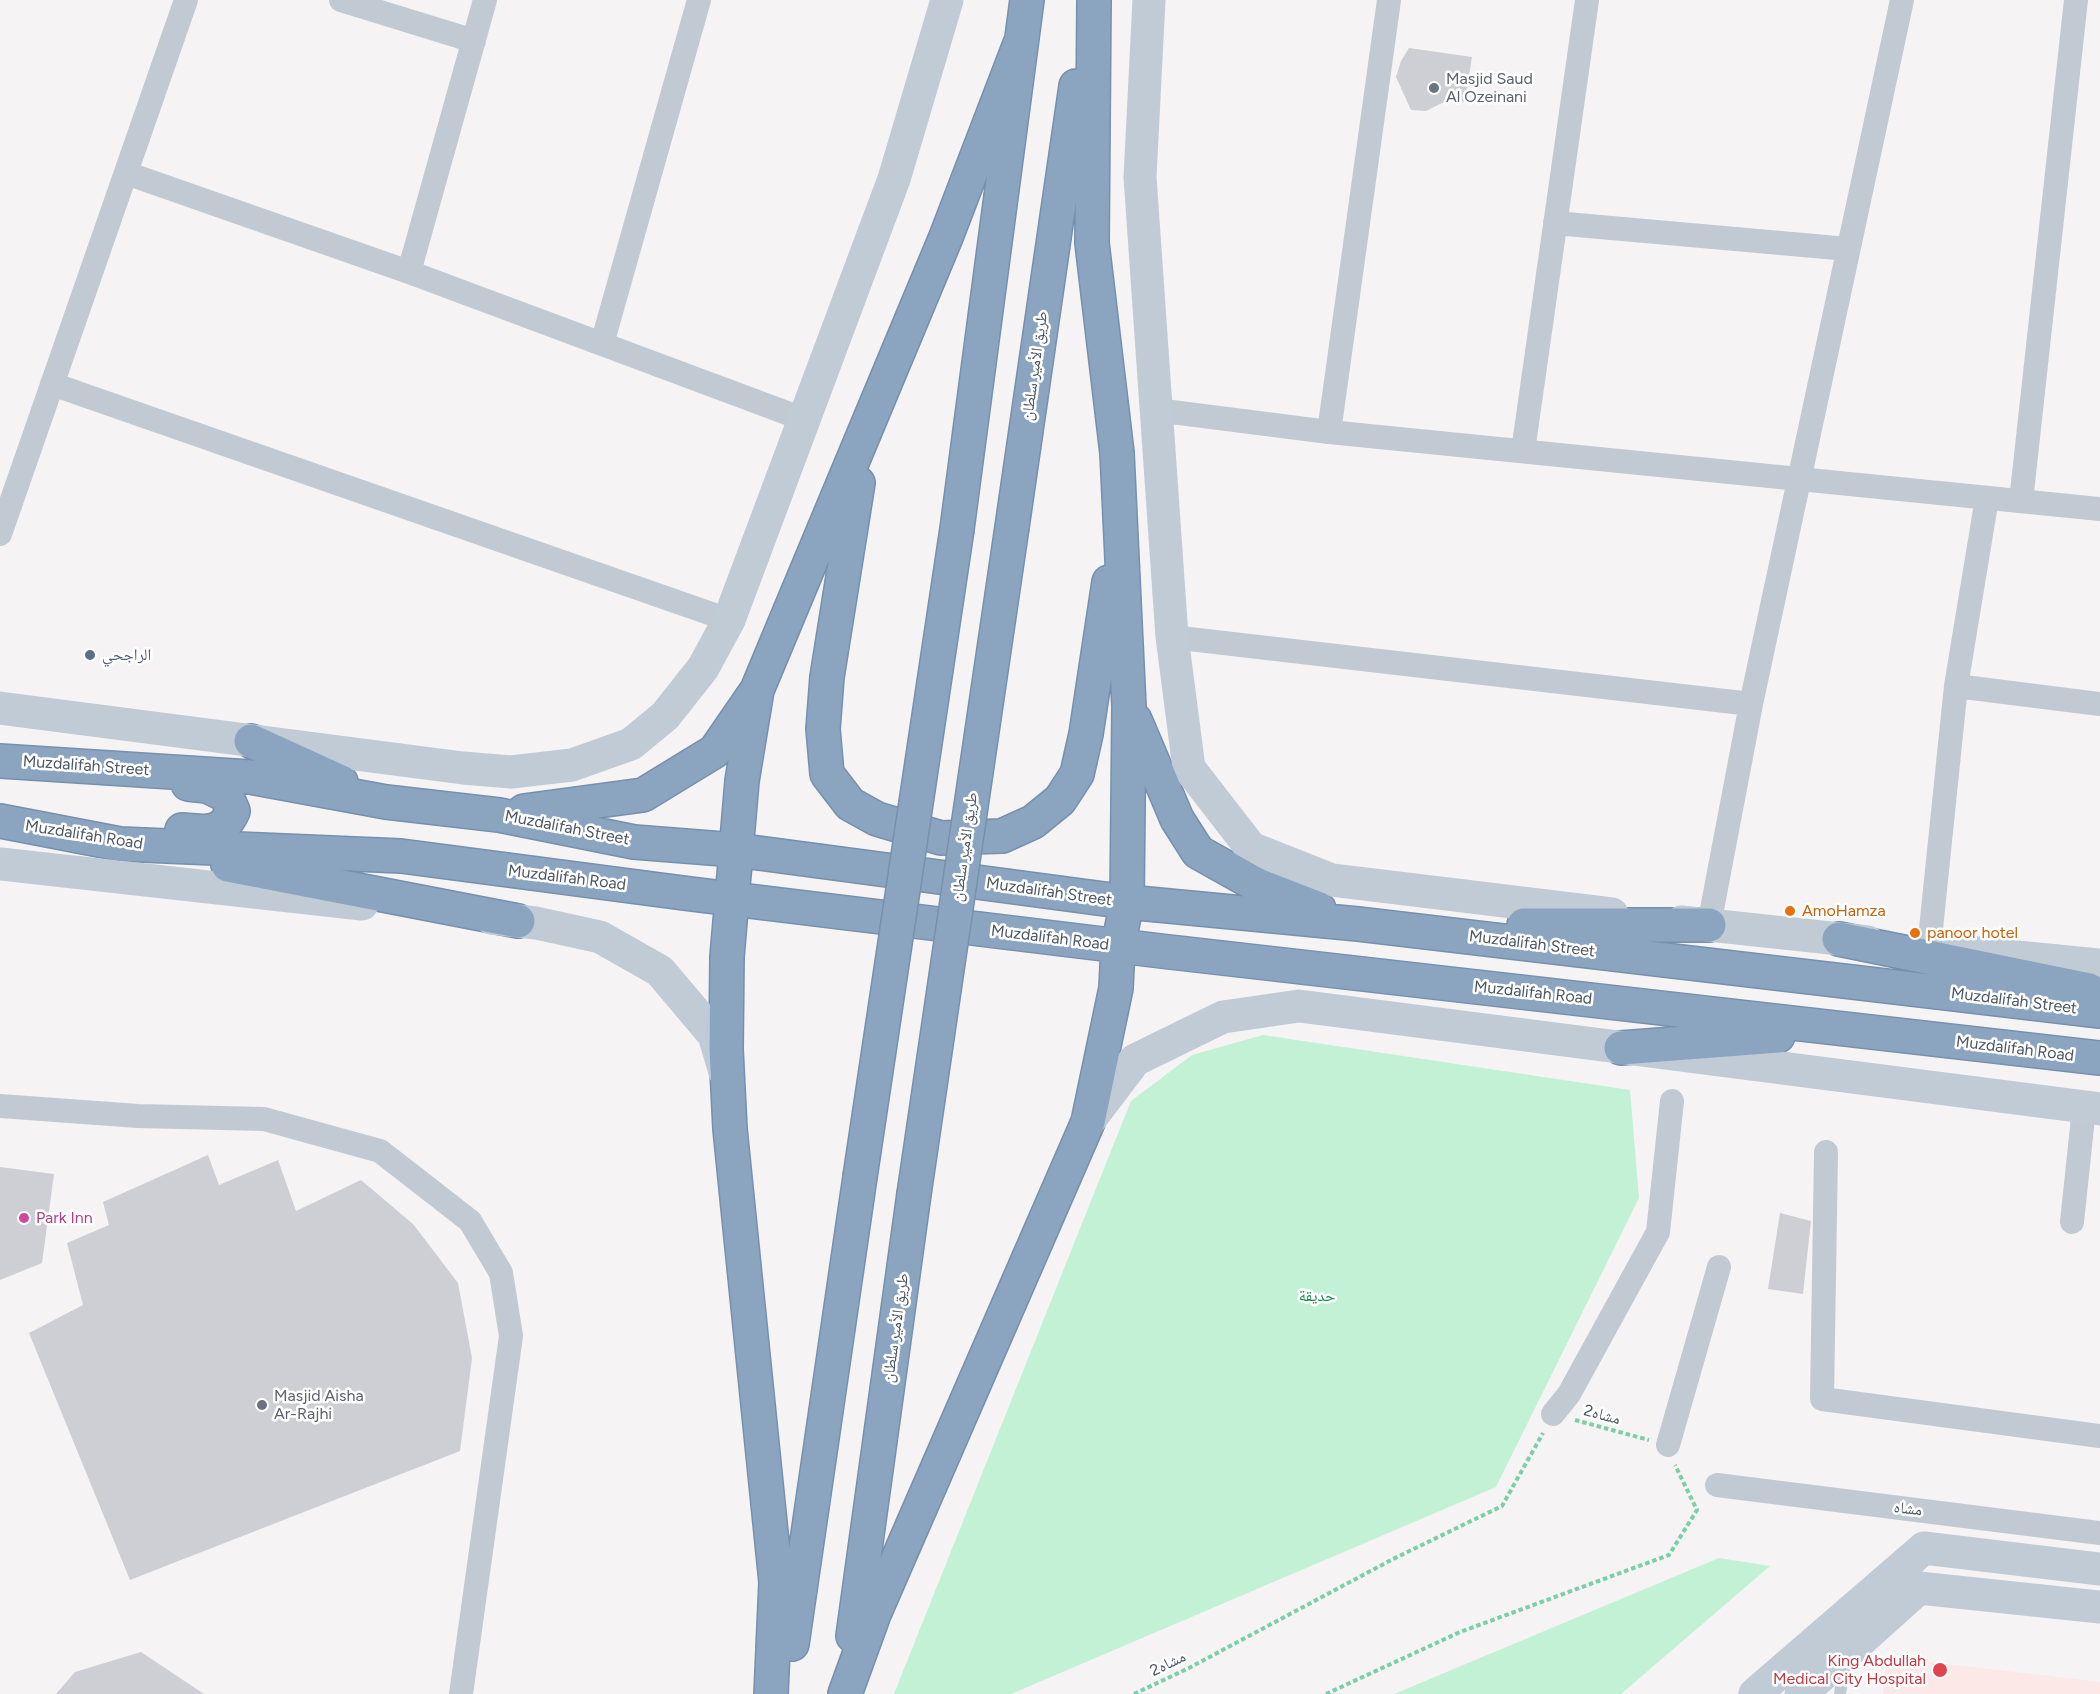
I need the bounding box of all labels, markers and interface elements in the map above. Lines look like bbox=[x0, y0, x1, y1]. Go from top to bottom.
place label: Masjid Saud Al Ozeinani bbox=[1446, 69, 1533, 107]
marker: Masjid Saud Al Ozeinani bbox=[1427, 81, 1441, 95]
street label: طريق الأمير سلطان bbox=[1018, 310, 1052, 422]
place label: الراجحي bbox=[102, 645, 151, 665]
marker: الراجحي bbox=[83, 648, 97, 662]
street label: Muzdalifah Street bbox=[22, 752, 150, 780]
street label: طريق الأمير سلطان bbox=[948, 791, 982, 903]
street label: Muzdalifah Street bbox=[503, 806, 631, 850]
street label: Muzdalifah Road bbox=[24, 816, 144, 854]
street label: Muzdalifah Road bbox=[507, 861, 627, 895]
street label: Muzdalifah Street bbox=[985, 874, 1113, 910]
place label: AmoHamza bbox=[1802, 901, 1886, 921]
marker: AmoHamza bbox=[1783, 904, 1797, 918]
street label: Muzdalifah Road bbox=[990, 921, 1110, 955]
place label: panoor hotel bbox=[1927, 923, 2018, 943]
marker: panoor hotel bbox=[1908, 926, 1922, 940]
street label: Muzdalifah Street bbox=[1468, 927, 1596, 961]
street label: Muzdalifah Road bbox=[1473, 977, 1593, 1009]
street label: Muzdalifah Street bbox=[1950, 984, 2078, 1018]
street label: Muzdalifah Road bbox=[1955, 1032, 2075, 1066]
place label: Park Inn bbox=[36, 1208, 93, 1228]
marker: Park Inn bbox=[17, 1211, 31, 1225]
street label: طريق الأمير سلطان bbox=[879, 1272, 913, 1384]
park label: حديقة bbox=[1299, 1286, 1335, 1306]
place label: Masjid Aisha Ar-Rajhi bbox=[274, 1386, 364, 1424]
marker: Masjid Aisha Ar-Rajhi bbox=[255, 1398, 269, 1412]
street label: مشاه2 bbox=[1581, 1401, 1623, 1429]
street label: مشاه bbox=[1893, 1498, 1923, 1520]
street label: مشاه2 bbox=[1147, 1647, 1189, 1681]
place label: King Abdullah Medical City Hospital bbox=[1773, 1651, 1926, 1689]
marker: King Abdullah Medical City Hospital bbox=[1931, 1661, 1949, 1679]

